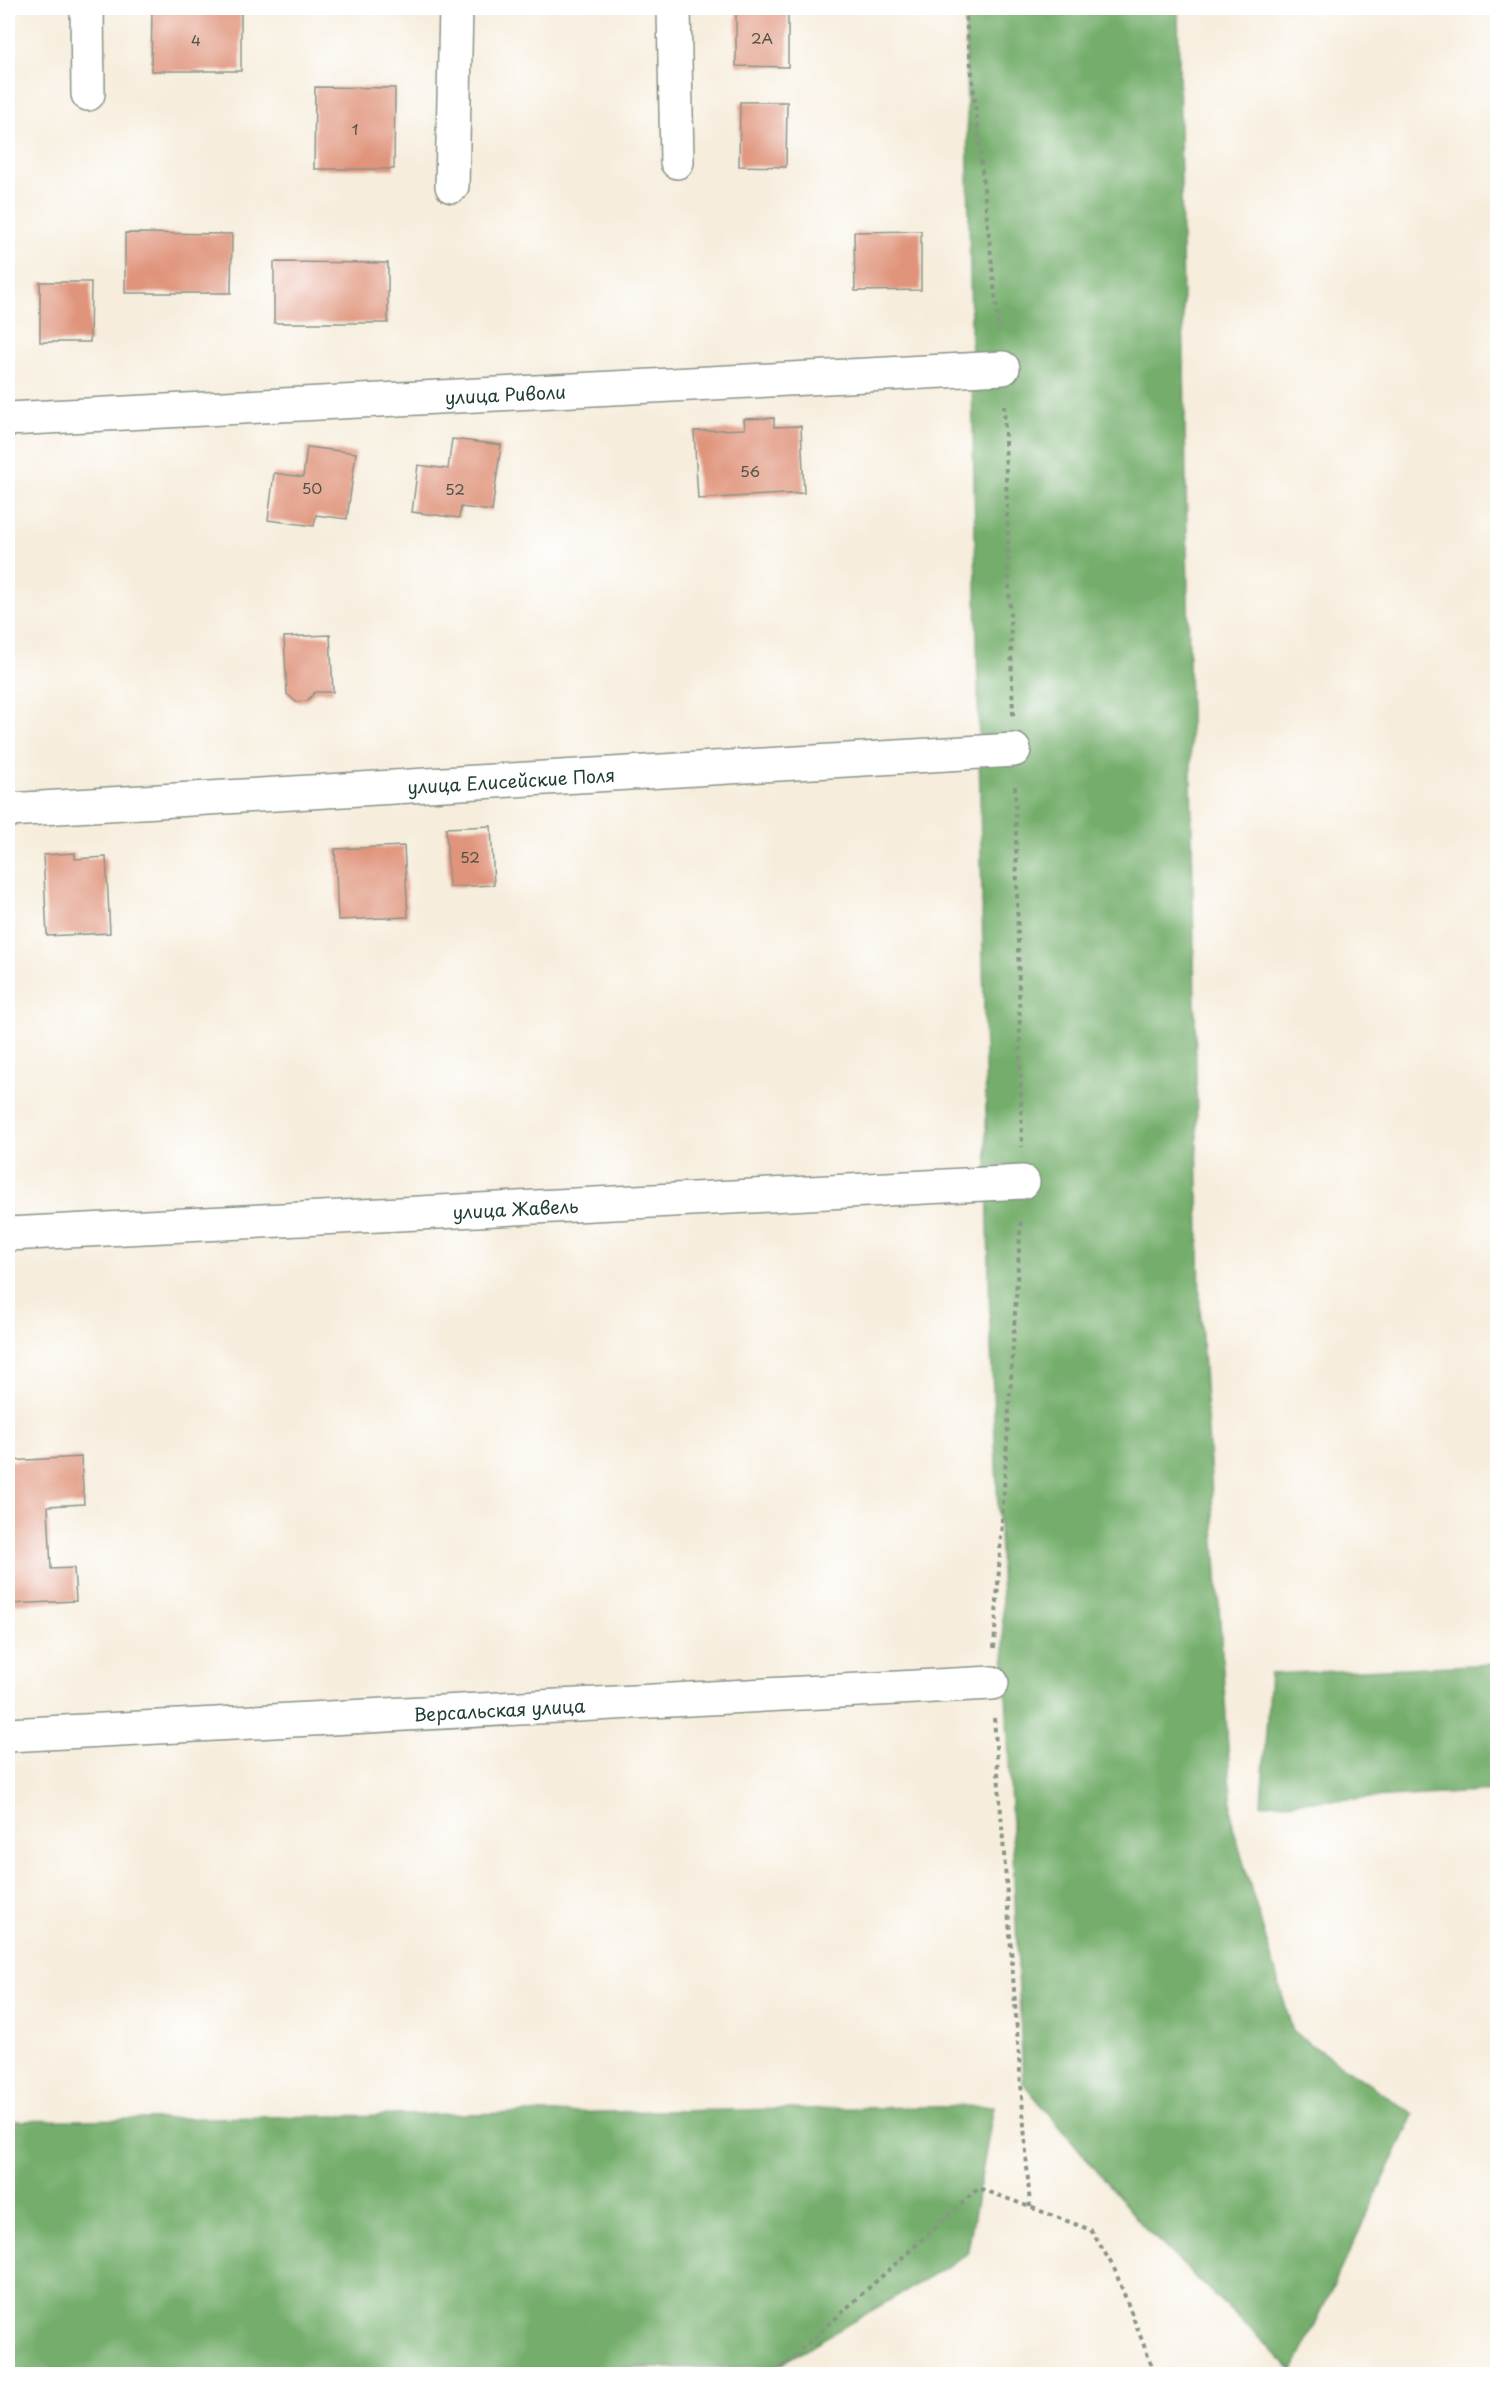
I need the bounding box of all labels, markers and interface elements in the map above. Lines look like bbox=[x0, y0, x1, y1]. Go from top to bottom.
house number: 2А bbox=[751, 26, 773, 49]
house number: 4 bbox=[191, 28, 201, 51]
house number: 1 bbox=[352, 117, 358, 140]
street label: улица Риволи bbox=[444, 377, 566, 410]
house number: 56 bbox=[740, 459, 760, 482]
house number: 50 bbox=[302, 476, 322, 499]
house number: 52 bbox=[445, 477, 465, 500]
street label: улица Елисейские Поля bbox=[406, 760, 616, 800]
house number: 52 bbox=[460, 845, 480, 868]
street label: улица Жавель bbox=[452, 1191, 579, 1225]
street label: Версальская улица bbox=[413, 1691, 587, 1727]

